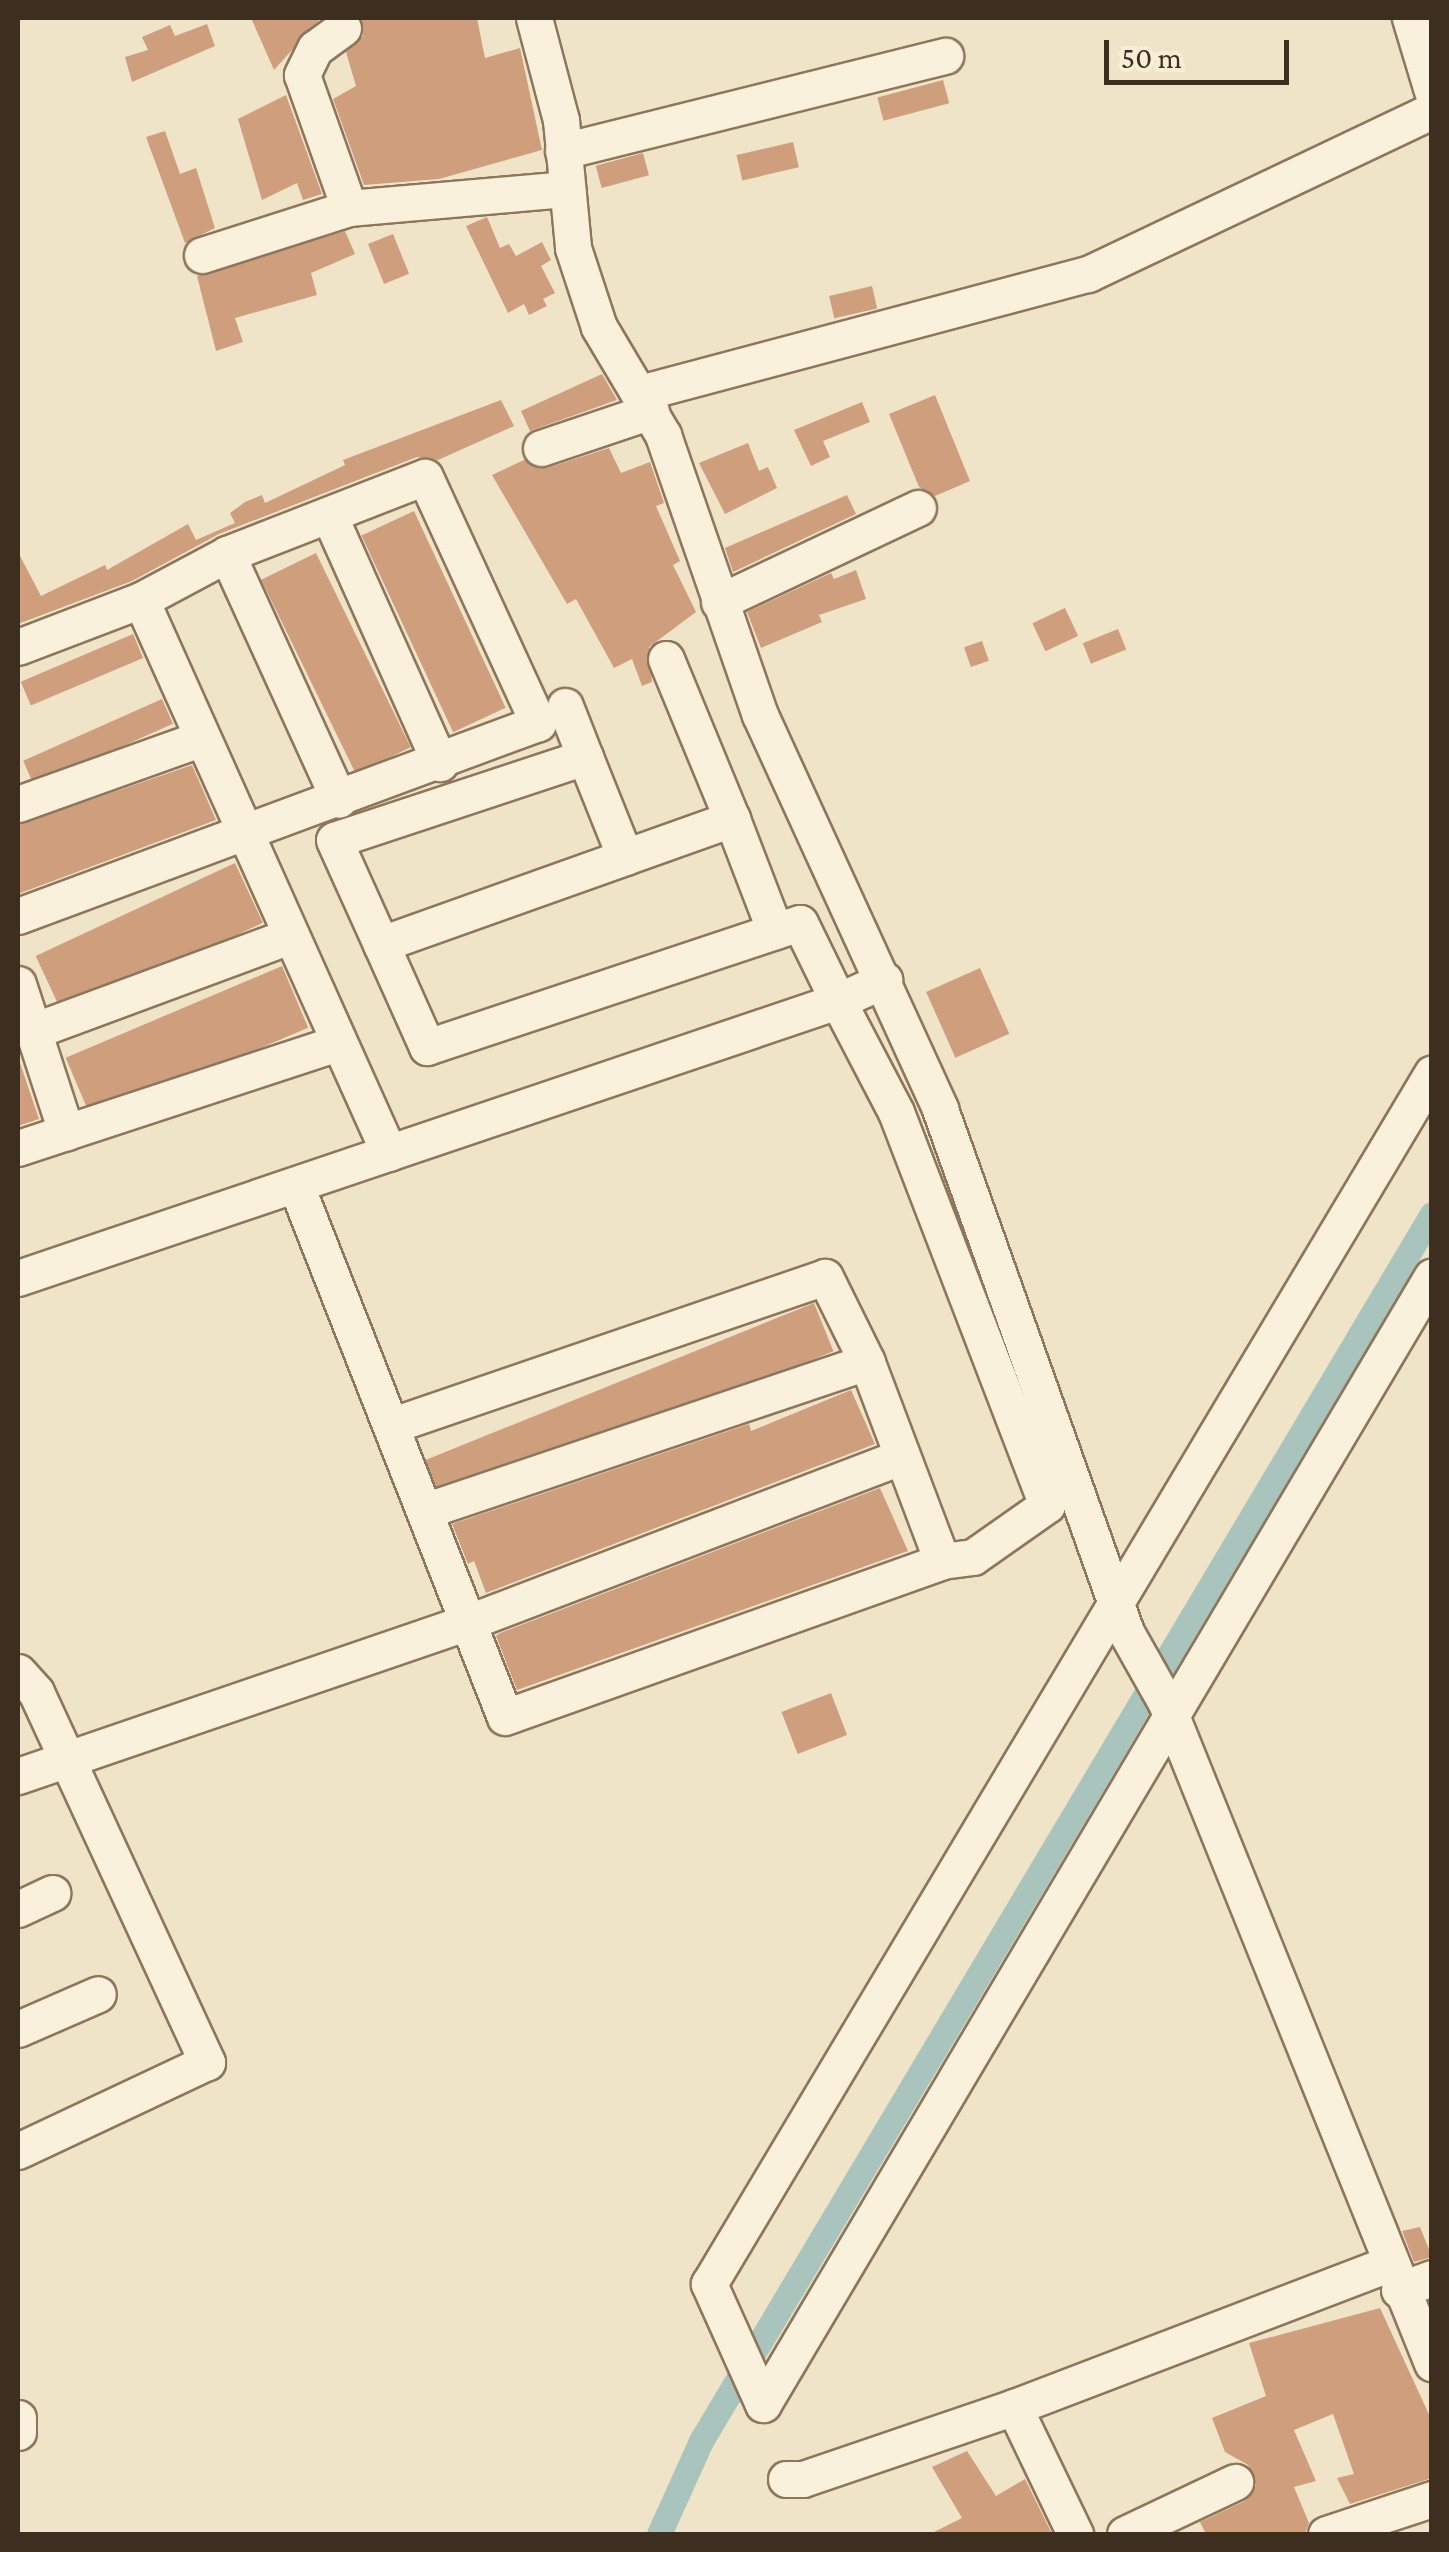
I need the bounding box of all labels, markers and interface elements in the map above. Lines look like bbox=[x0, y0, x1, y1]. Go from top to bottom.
scale bar bbox=[1109, 20, 1294, 82]
text: 50 m bbox=[1121, 41, 1182, 74]

